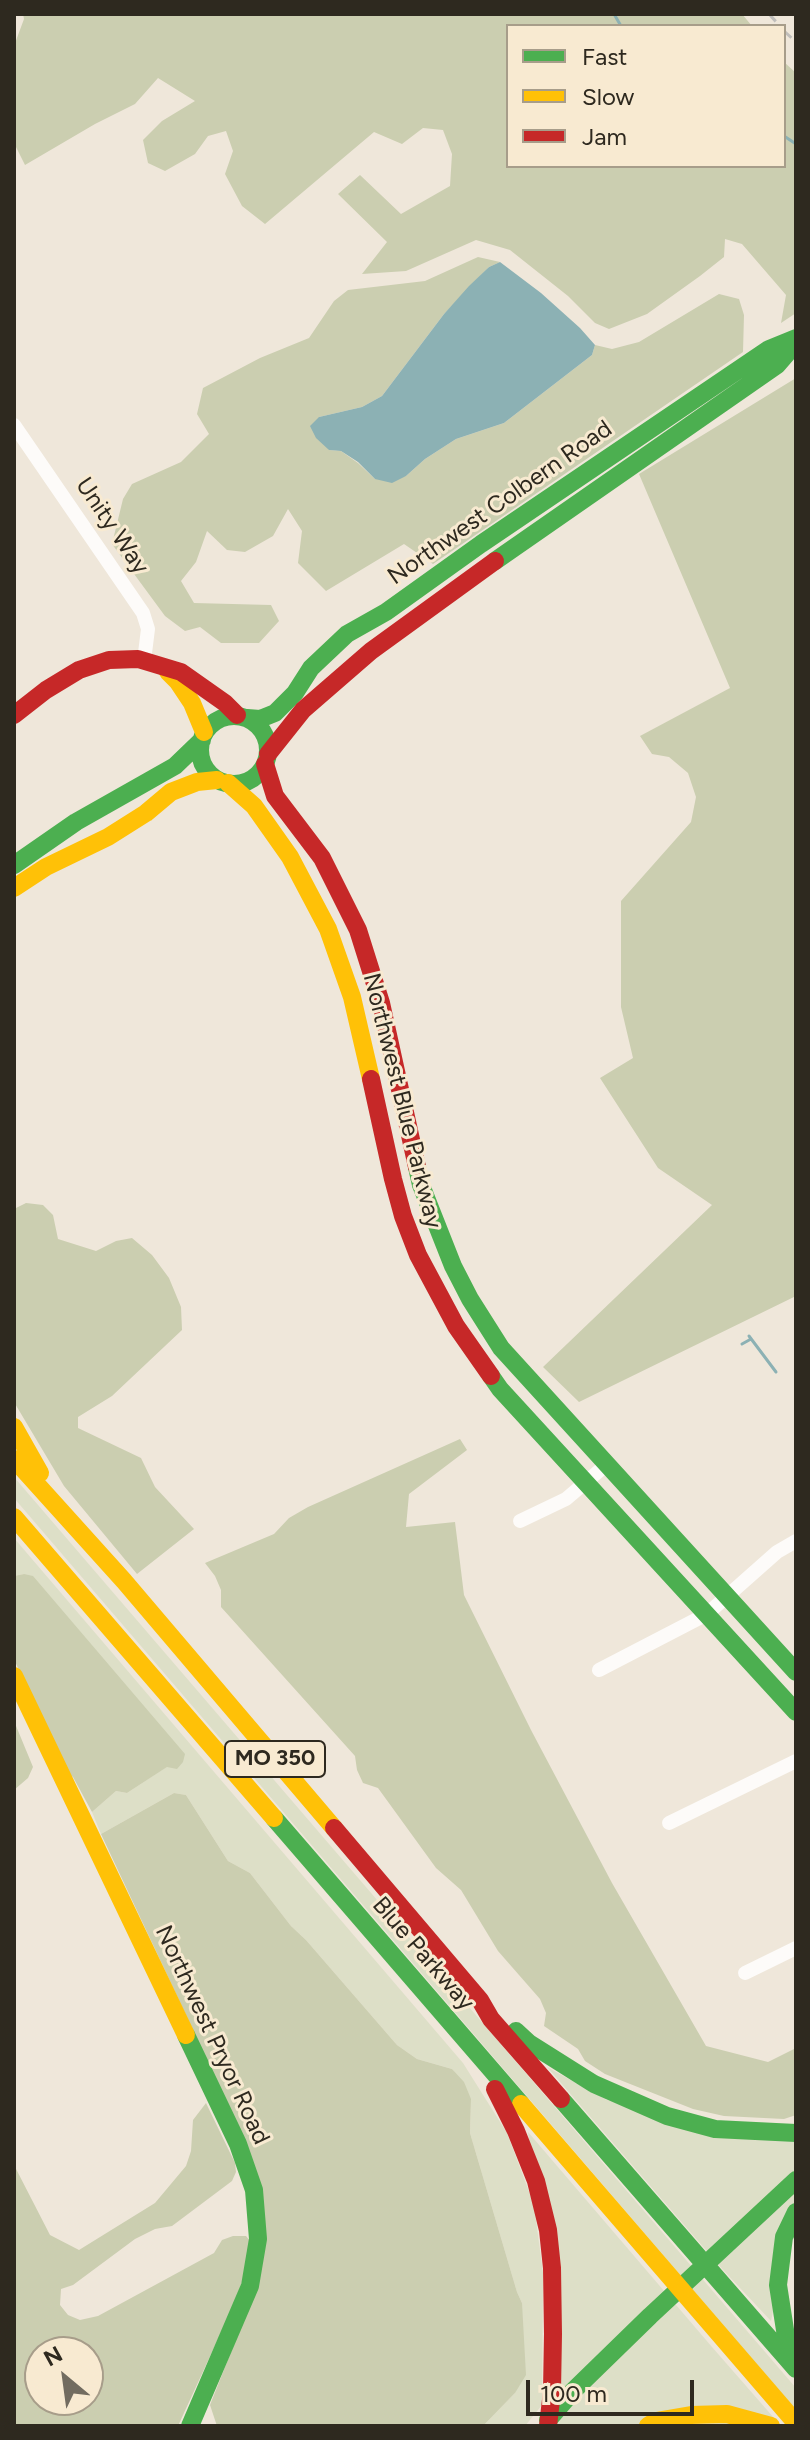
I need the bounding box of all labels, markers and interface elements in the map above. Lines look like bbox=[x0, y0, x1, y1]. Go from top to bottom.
legend bbox=[506, 24, 786, 168]
text: Fast bbox=[582, 42, 627, 71]
text: Slow bbox=[582, 82, 634, 111]
text: Jam bbox=[582, 122, 627, 151]
street label: Northwest Colbern Road bbox=[382, 415, 618, 591]
street label: Unity Way bbox=[69, 472, 155, 580]
street label: Northwest Blue Parkway bbox=[356, 970, 448, 1232]
road number: MO 350 bbox=[225, 1741, 325, 1777]
street label: Blue Parkway bbox=[366, 1891, 480, 2017]
street label: Northwest Pryor Road bbox=[149, 1921, 275, 2149]
north arrow bbox=[24, 2336, 104, 2416]
text: N bbox=[39, 2340, 67, 2372]
scale bar bbox=[530, 2364, 698, 2414]
text: 100 m bbox=[540, 2379, 607, 2408]

